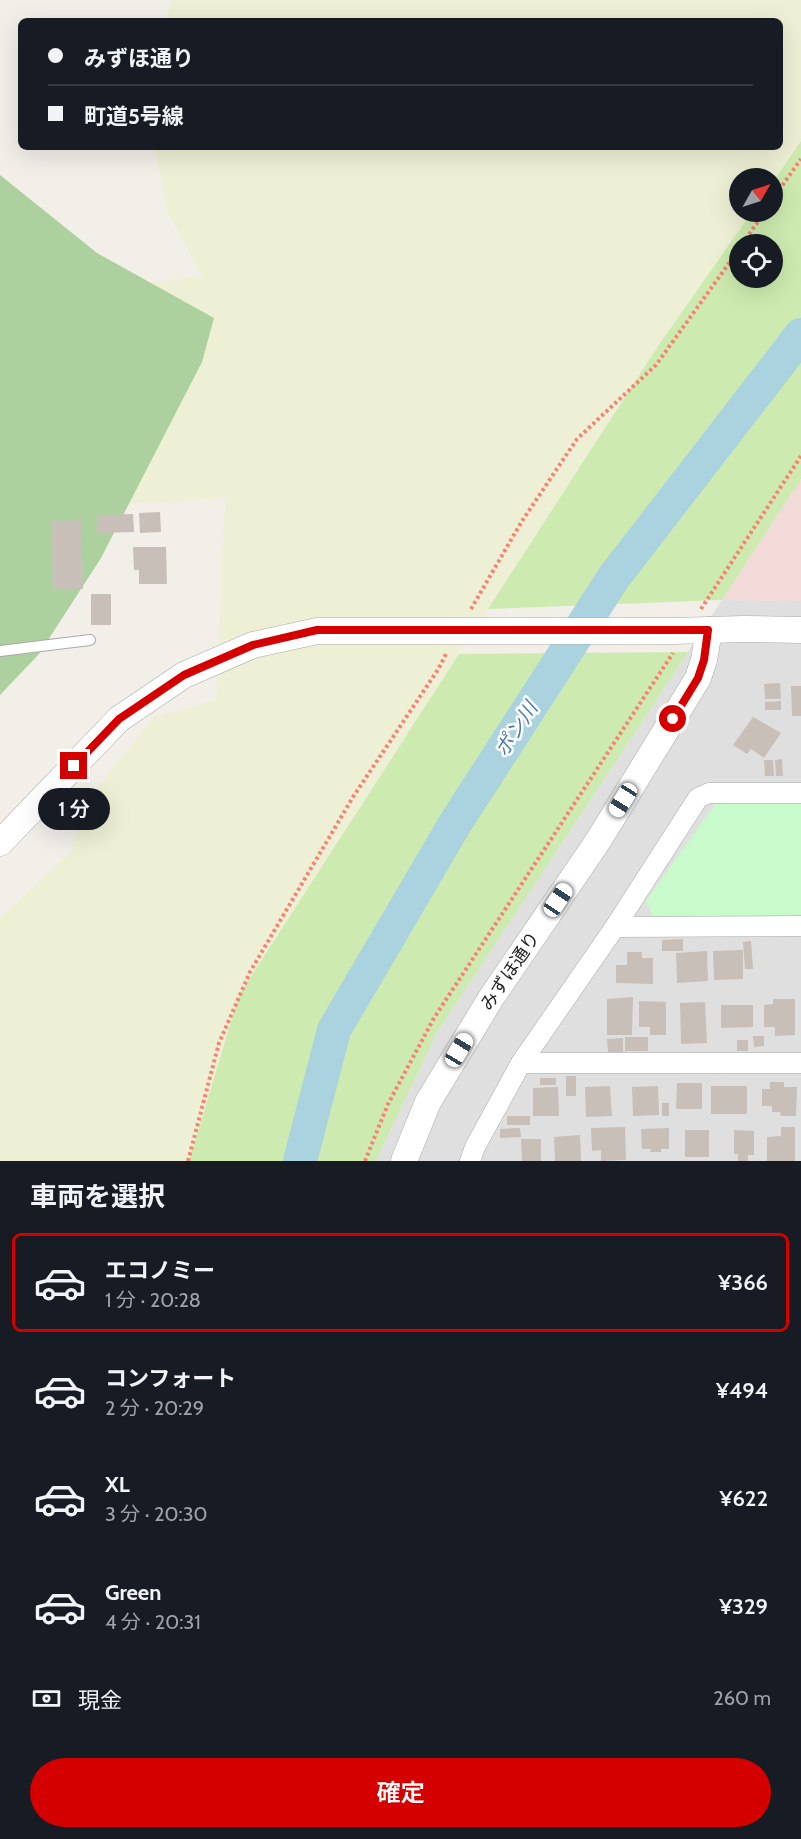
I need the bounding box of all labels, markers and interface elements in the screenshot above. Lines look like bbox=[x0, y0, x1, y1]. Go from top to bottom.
text: みずほ通り bbox=[84, 45, 194, 72]
text: 町道5号線 bbox=[84, 103, 184, 130]
north arrow bbox=[729, 168, 783, 222]
map controls bbox=[729, 168, 783, 288]
button: locate bbox=[729, 234, 783, 288]
water label: ポン川 bbox=[490, 696, 543, 761]
route start bbox=[659, 705, 686, 732]
route end bbox=[60, 752, 87, 779]
car bbox=[606, 780, 640, 820]
callout: 1 分 bbox=[38, 787, 110, 829]
text: 1 分 bbox=[58, 797, 90, 821]
car bbox=[540, 880, 576, 920]
street label: みずほ通り bbox=[476, 928, 544, 1014]
car bbox=[442, 1030, 476, 1070]
text: 車両を選択 bbox=[30, 1180, 165, 1213]
icon: car bbox=[33, 1256, 87, 1310]
text: エコノミー bbox=[105, 1257, 215, 1284]
text: ¥366 bbox=[718, 1269, 768, 1296]
text: 1 分 · 20:28 bbox=[105, 1288, 201, 1312]
icon: car bbox=[33, 1364, 87, 1418]
text: コンフォート bbox=[105, 1365, 236, 1392]
text: ¥494 bbox=[716, 1377, 768, 1404]
text: 2 分 · 20:29 bbox=[105, 1396, 204, 1420]
text: XL bbox=[105, 1471, 130, 1498]
icon: car bbox=[33, 1472, 87, 1526]
text: ¥622 bbox=[719, 1485, 768, 1512]
text: 3 分 · 20:30 bbox=[105, 1502, 207, 1526]
text: Green bbox=[105, 1579, 161, 1606]
icon: car bbox=[33, 1580, 87, 1634]
text: ¥329 bbox=[719, 1593, 768, 1620]
text: 4 分 · 20:31 bbox=[105, 1610, 201, 1634]
icon: cash bbox=[30, 1682, 63, 1715]
text: 260 m bbox=[713, 1686, 771, 1710]
text: 現金 bbox=[78, 1687, 122, 1714]
button: 確定 bbox=[30, 1758, 771, 1827]

